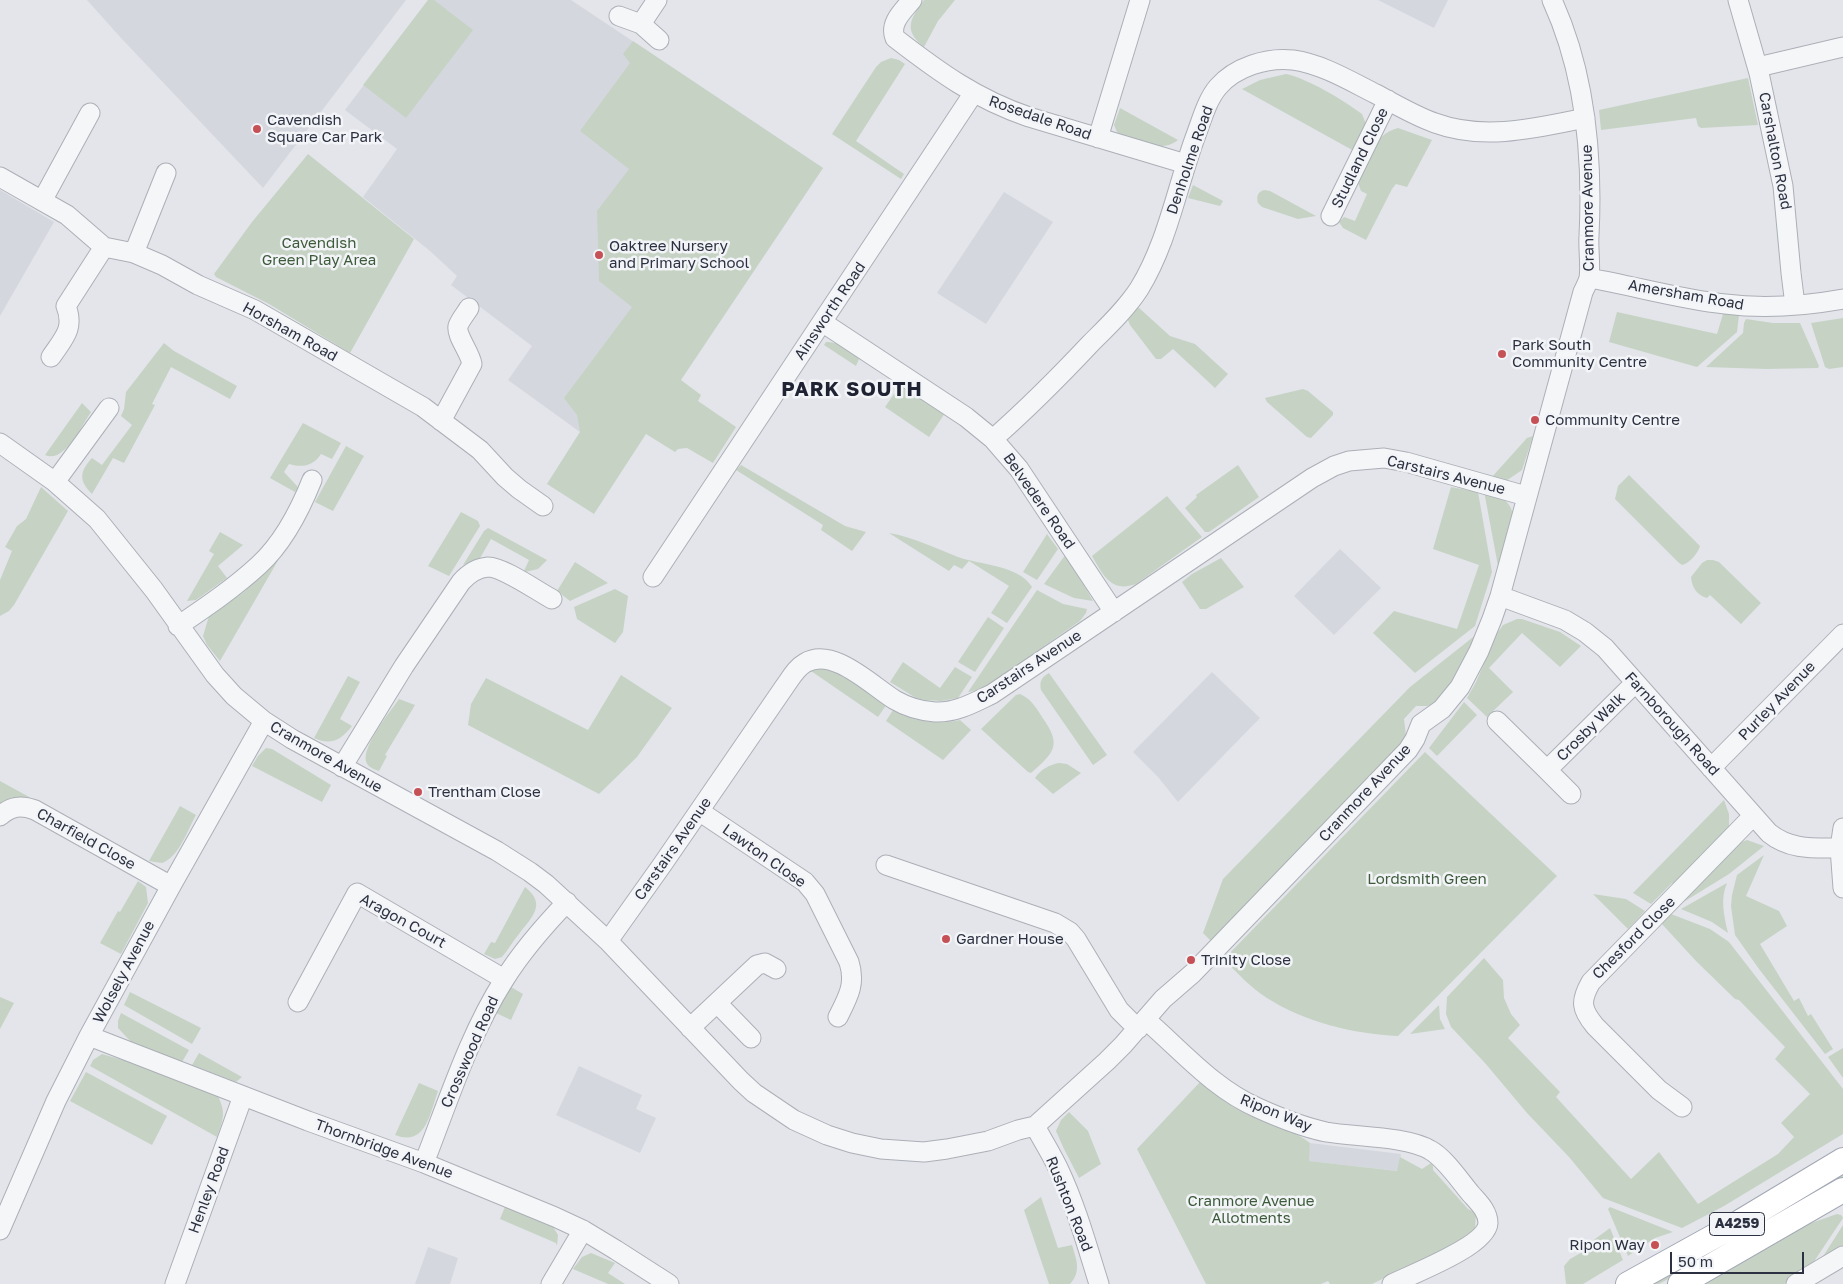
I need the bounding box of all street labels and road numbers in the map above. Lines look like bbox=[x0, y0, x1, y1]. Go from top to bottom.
street label: Carshalton Road bbox=[1755, 91, 1795, 211]
street label: Rosedale Road bbox=[986, 92, 1094, 144]
street label: Denholme Road bbox=[1163, 103, 1217, 217]
street label: Studland Close bbox=[1328, 105, 1392, 211]
street label: Cranmore Avenue bbox=[1578, 144, 1598, 272]
street label: Ainsworth Road bbox=[791, 259, 869, 363]
street label: Amersham Road bbox=[1627, 276, 1745, 314]
street label: Horsham Road bbox=[239, 299, 341, 365]
street label: Belvedere Road bbox=[999, 450, 1079, 552]
street label: Carstairs Avenue bbox=[1385, 452, 1507, 498]
street label: Carstairs Avenue bbox=[973, 626, 1085, 708]
street label: Purley Avenue bbox=[1735, 658, 1819, 744]
street label: Farnborough Road bbox=[1621, 669, 1723, 779]
street label: Crosby Walk bbox=[1553, 689, 1629, 765]
street label: Cranmore Avenue bbox=[267, 717, 385, 797]
street label: Cranmore Avenue bbox=[1315, 740, 1415, 846]
street label: Carstairs Avenue bbox=[631, 794, 715, 904]
street label: Charfield Close bbox=[33, 804, 139, 874]
street label: Lawton Close bbox=[719, 821, 809, 891]
street label: Aragon Court bbox=[357, 890, 449, 952]
street label: Chesford Close bbox=[1589, 893, 1679, 983]
street label: Wolsely Avenue bbox=[89, 918, 159, 1026]
street label: Crosswood Road bbox=[437, 993, 503, 1111]
street label: Ripon Way bbox=[1237, 1090, 1315, 1136]
street label: Thornbridge Avenue bbox=[313, 1116, 455, 1182]
street label: Henley Road bbox=[185, 1144, 233, 1236]
street label: Rushton Road bbox=[1042, 1154, 1096, 1254]
road number: A4259 bbox=[1710, 1212, 1764, 1236]

